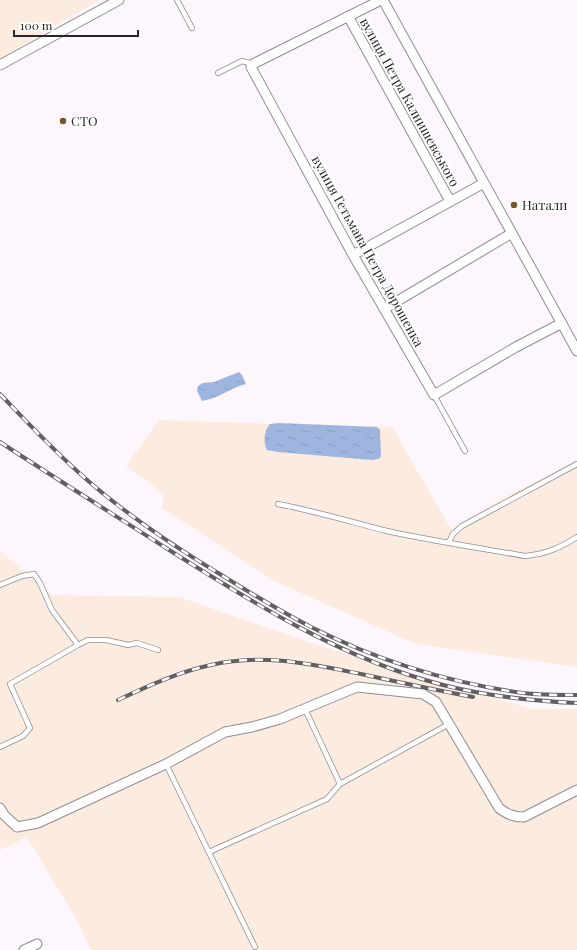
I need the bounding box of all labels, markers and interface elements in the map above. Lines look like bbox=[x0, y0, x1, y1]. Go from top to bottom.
scale bar bbox=[14, 12, 138, 38]
street label: вулиця Петра Калнишевського bbox=[357, 14, 464, 189]
text: 100 m bbox=[20, 17, 53, 33]
place label: СТО bbox=[71, 112, 98, 129]
marker: СТО bbox=[58, 116, 68, 126]
street label: вулиця Гетьмана Петра Дорошенка bbox=[309, 152, 428, 350]
place label: Натали bbox=[522, 196, 567, 213]
marker: Натали bbox=[509, 200, 519, 210]

